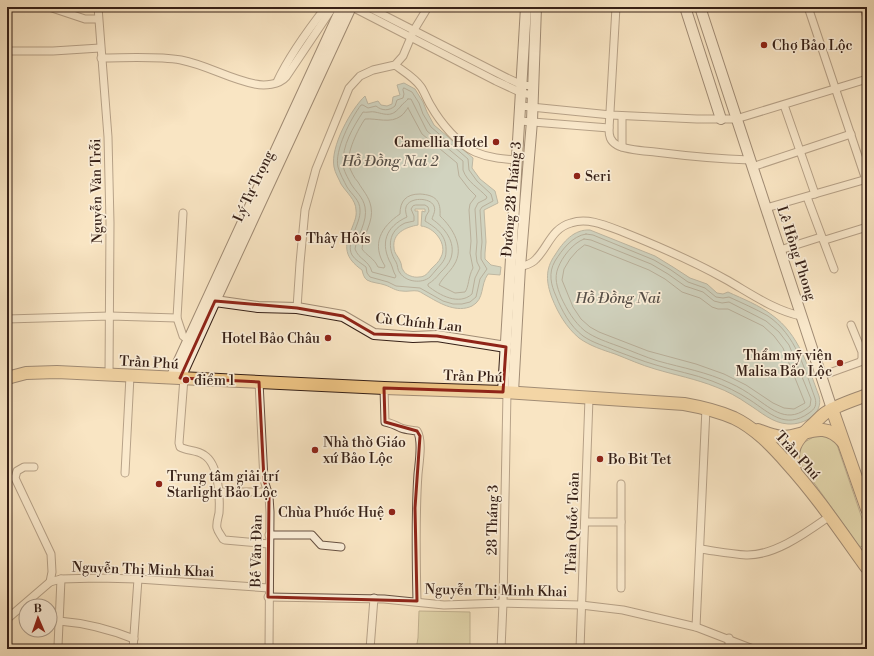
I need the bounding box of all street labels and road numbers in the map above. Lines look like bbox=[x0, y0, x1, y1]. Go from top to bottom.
street label: Nguyễn Văn Trỗi bbox=[87, 138, 107, 244]
street label: Đường 28 Tháng 3 bbox=[498, 140, 526, 258]
street label: Lý Tự Trọng bbox=[230, 147, 279, 225]
street label: Lê Hồng Phong bbox=[772, 204, 820, 303]
street label: Cù Chính Lan bbox=[375, 309, 464, 337]
street label: Trần Phú bbox=[119, 352, 179, 374]
street label: Trần Phú bbox=[443, 367, 503, 387]
street label: Trần Phú bbox=[771, 428, 824, 484]
street label: Trần Quốc Toản bbox=[562, 471, 584, 574]
street label: 28 Tháng 3 bbox=[483, 484, 503, 556]
street label: Bế Văn Đàn bbox=[247, 514, 267, 589]
street label: Nguyễn Thị Minh Khai bbox=[71, 559, 215, 581]
street label: Nguyễn Thị Minh Khai bbox=[424, 581, 568, 601]

